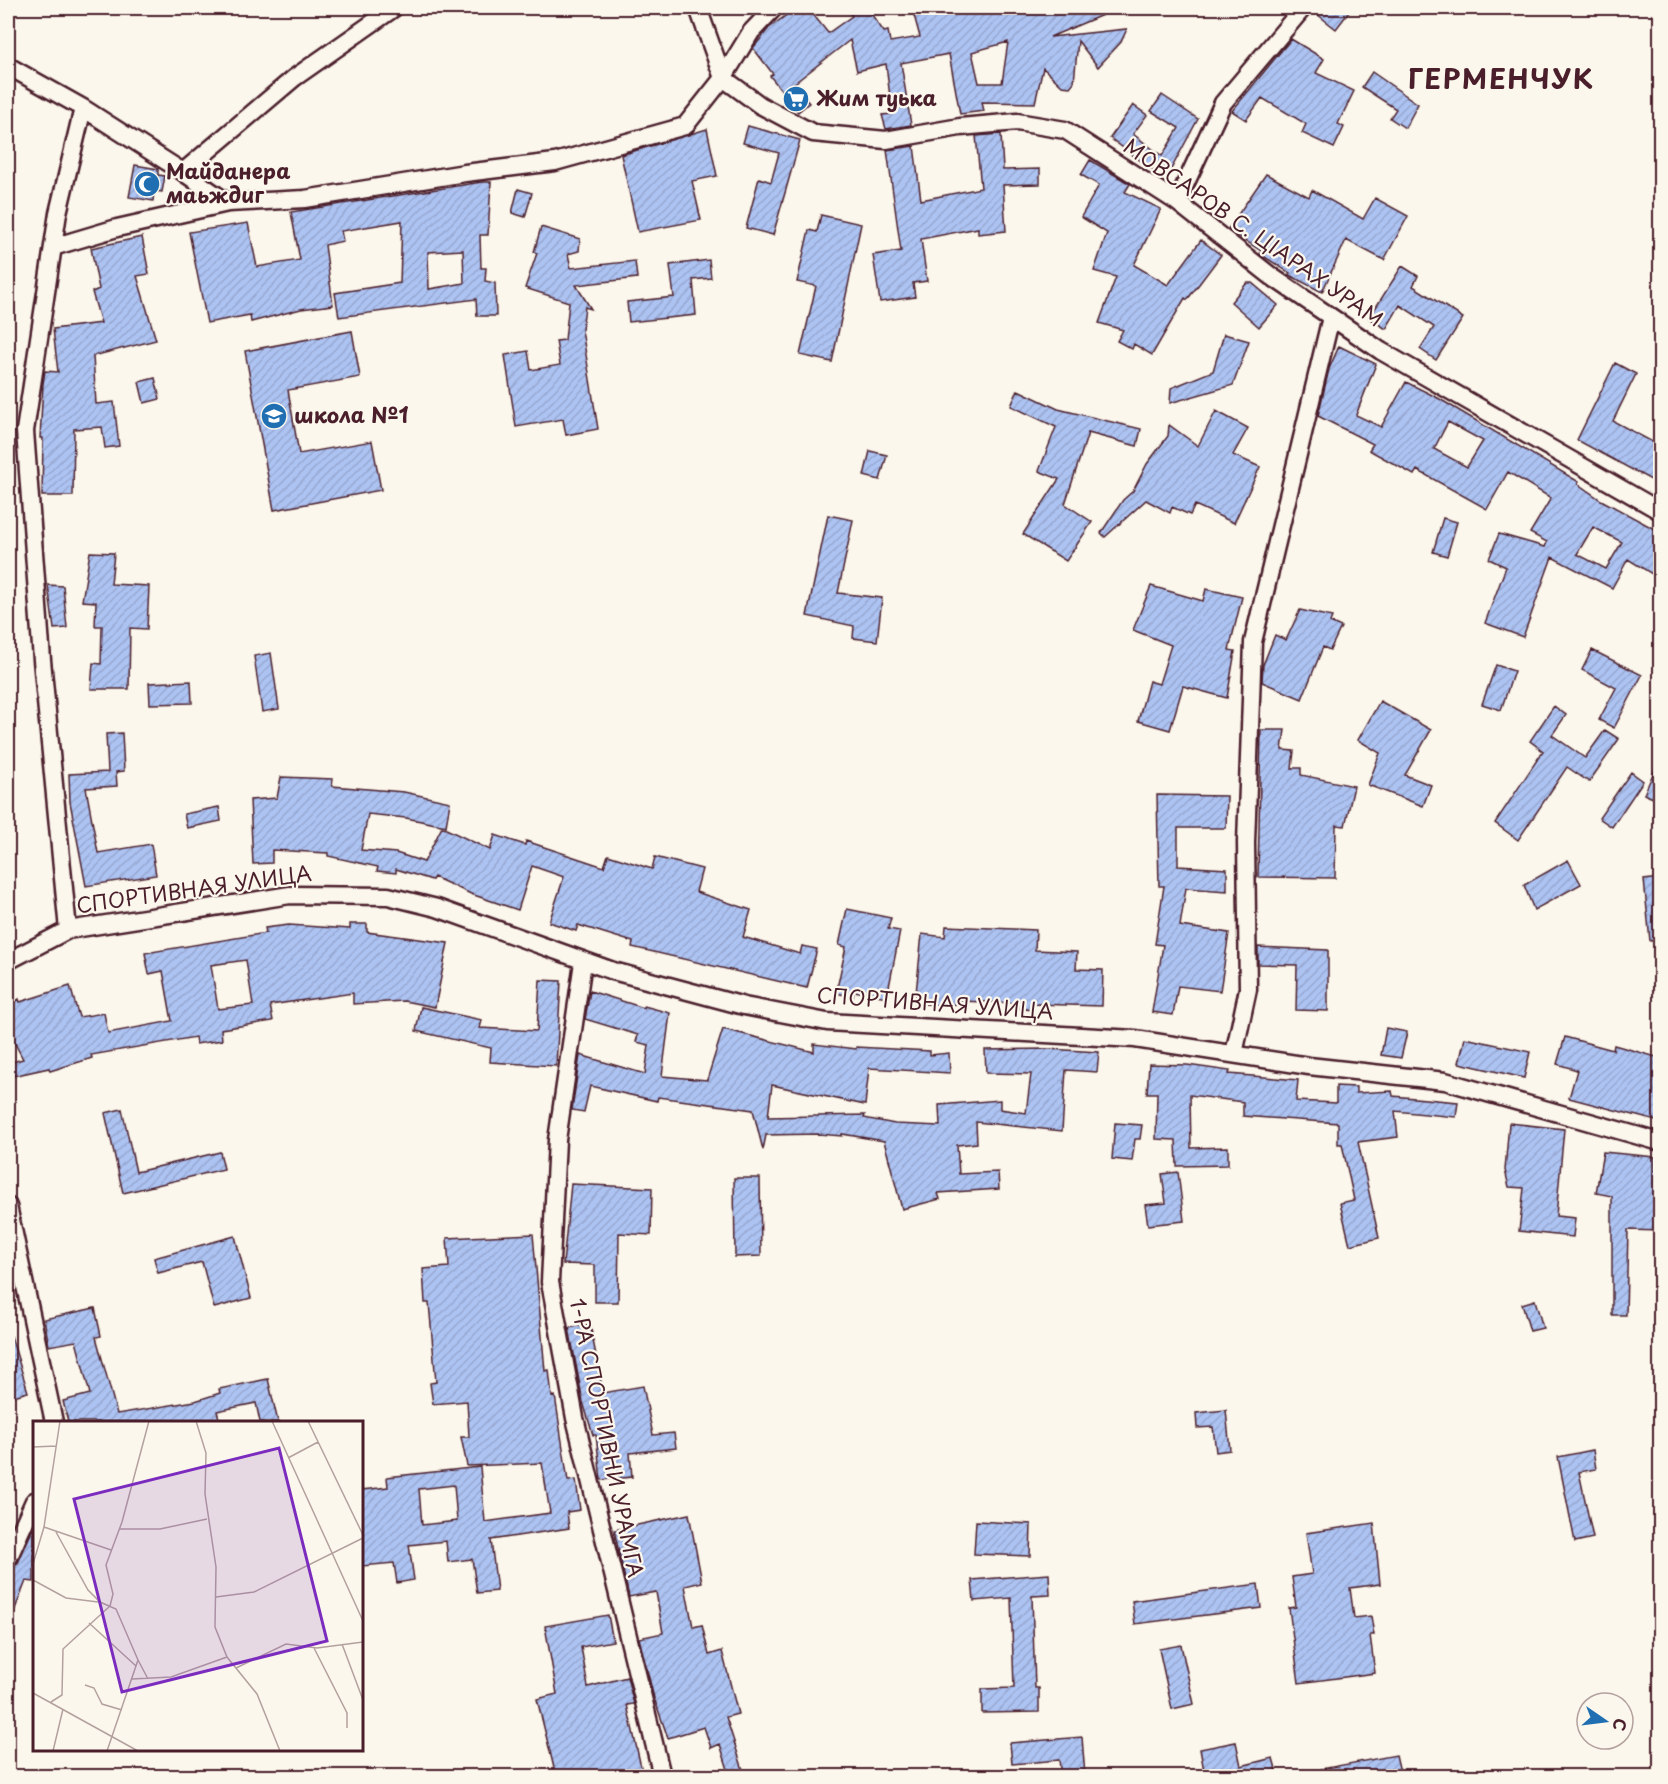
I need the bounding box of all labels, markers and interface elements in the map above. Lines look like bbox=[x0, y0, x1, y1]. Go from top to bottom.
district label: ГЕРМЕНЧУК bbox=[1408, 57, 1594, 98]
place label: Жим туька bbox=[816, 81, 937, 113]
supermarket icon: Жим туька bbox=[781, 84, 811, 114]
street label: МОВСАРОВ С. ЦIАРАХ УРАМ bbox=[1118, 129, 1390, 334]
place label: Майданера маьждиг bbox=[166, 154, 290, 210]
mosque icon: Майданера маьждиг bbox=[132, 169, 162, 199]
place label: школа №1 bbox=[294, 398, 409, 430]
school or university icon: школа №1 bbox=[259, 401, 289, 431]
street label: СПОРТИВНАЯ УЛИЦА bbox=[74, 856, 313, 920]
street label: СПОРТИВНАЯ УЛИЦА bbox=[816, 978, 1055, 1026]
street label: 1-РА СПОРТИВНИ УРАМГА bbox=[563, 1295, 653, 1580]
inset map bbox=[33, 1421, 363, 1751]
north arrow bbox=[1575, 1691, 1635, 1751]
text: С bbox=[1607, 1716, 1634, 1734]

